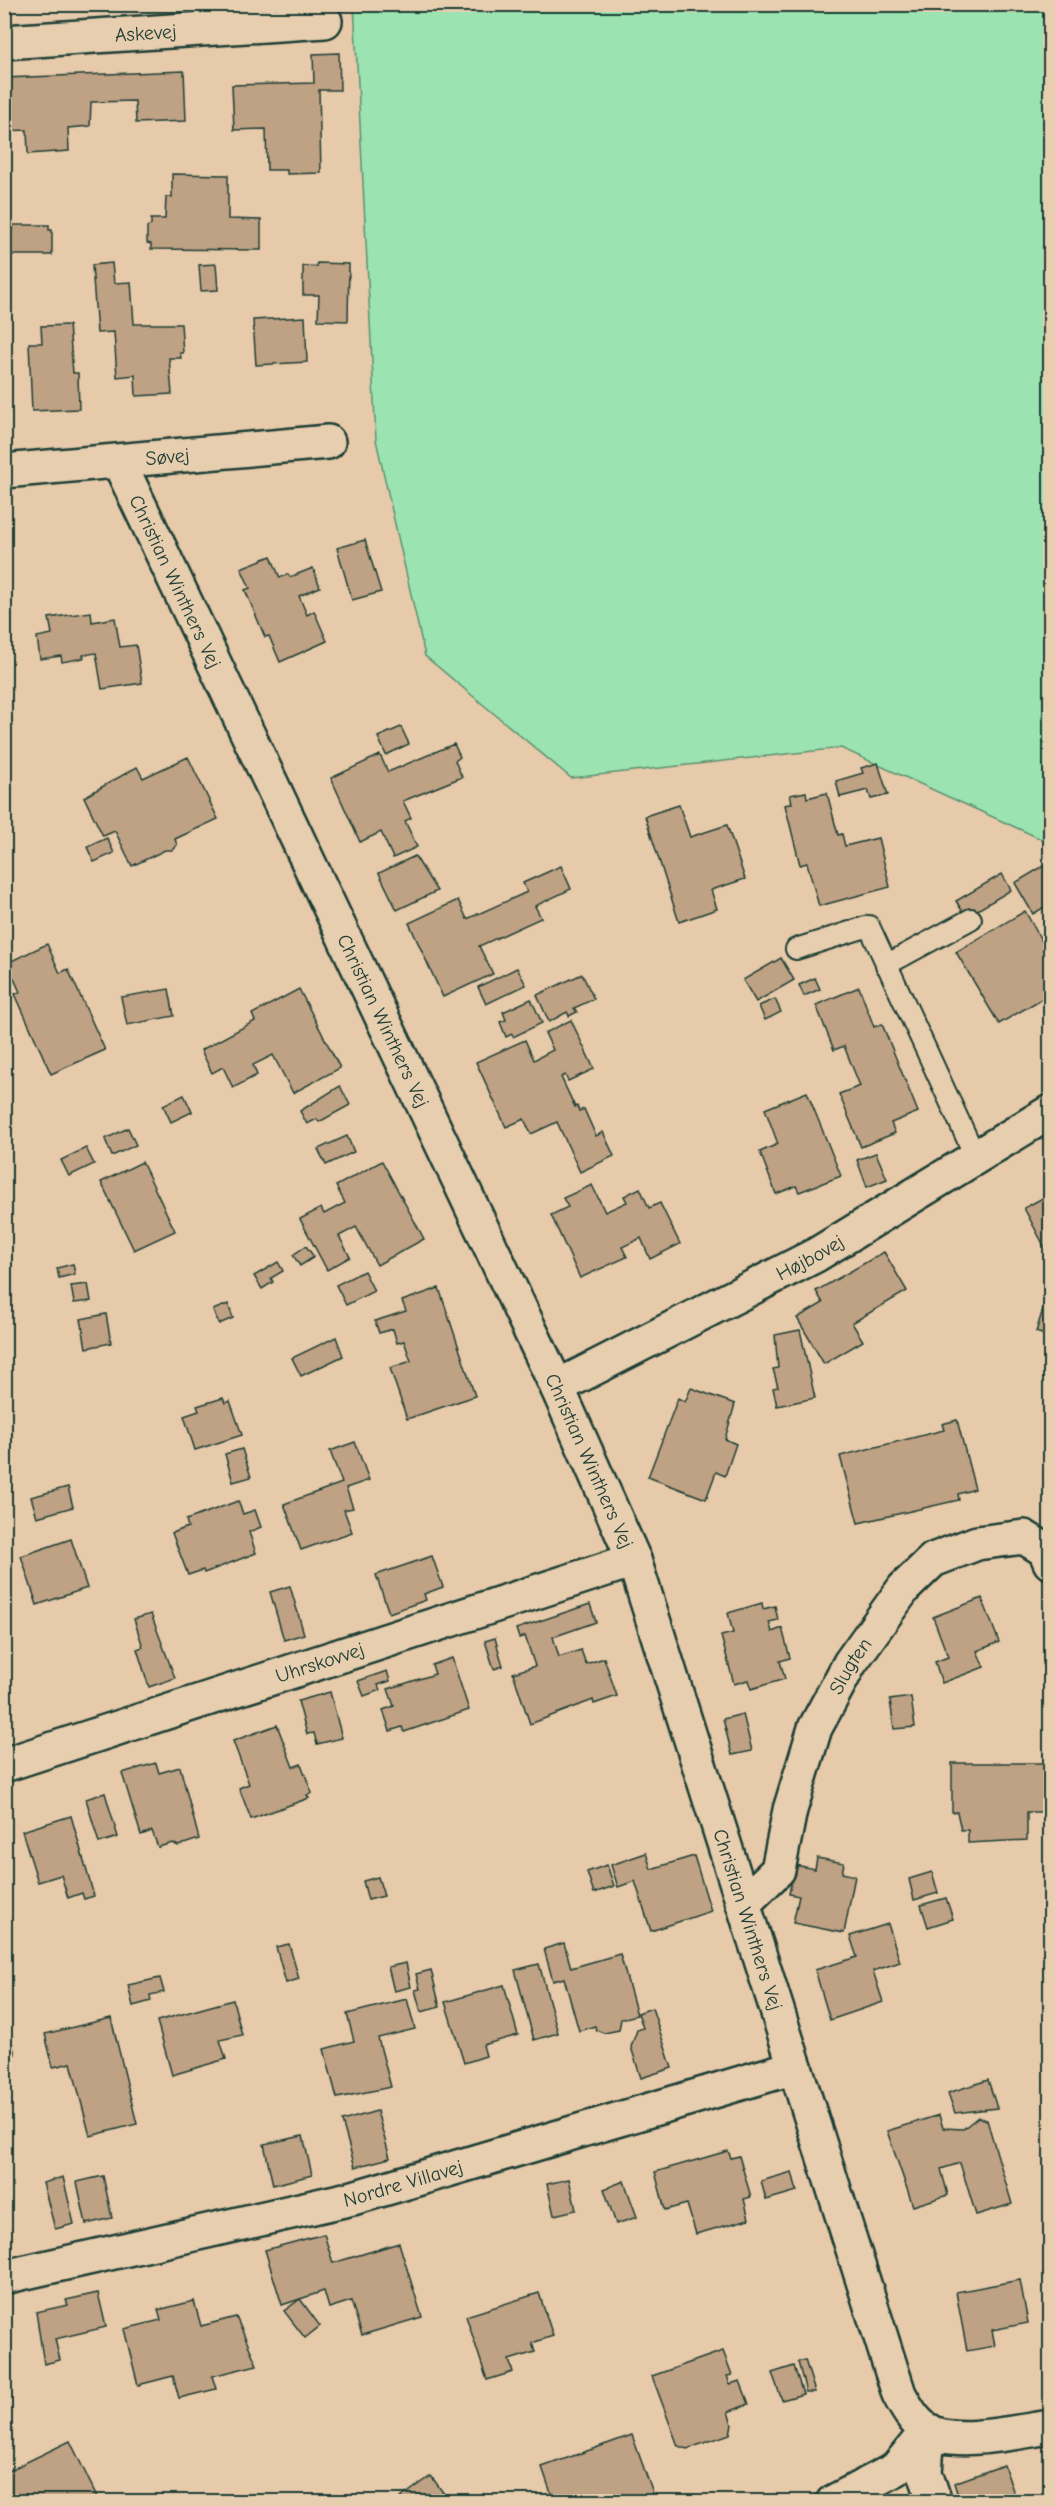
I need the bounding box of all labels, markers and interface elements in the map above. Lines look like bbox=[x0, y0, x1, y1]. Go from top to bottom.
street label: Askevej bbox=[114, 19, 177, 46]
street label: Søvej bbox=[144, 443, 190, 470]
street label: Christian Winthers Vej bbox=[125, 491, 226, 672]
street label: Christian Winthers Vej bbox=[333, 930, 434, 1111]
street label: Højbovej bbox=[772, 1230, 848, 1285]
street label: Christian Winthers Vej bbox=[541, 1369, 639, 1552]
street label: Slugten bbox=[824, 1633, 876, 1698]
street label: Uhrskovvej bbox=[273, 1637, 367, 1687]
street label: Christian Winthers Vej bbox=[709, 1826, 788, 2013]
street label: Nordre Villavej bbox=[341, 2155, 465, 2211]

